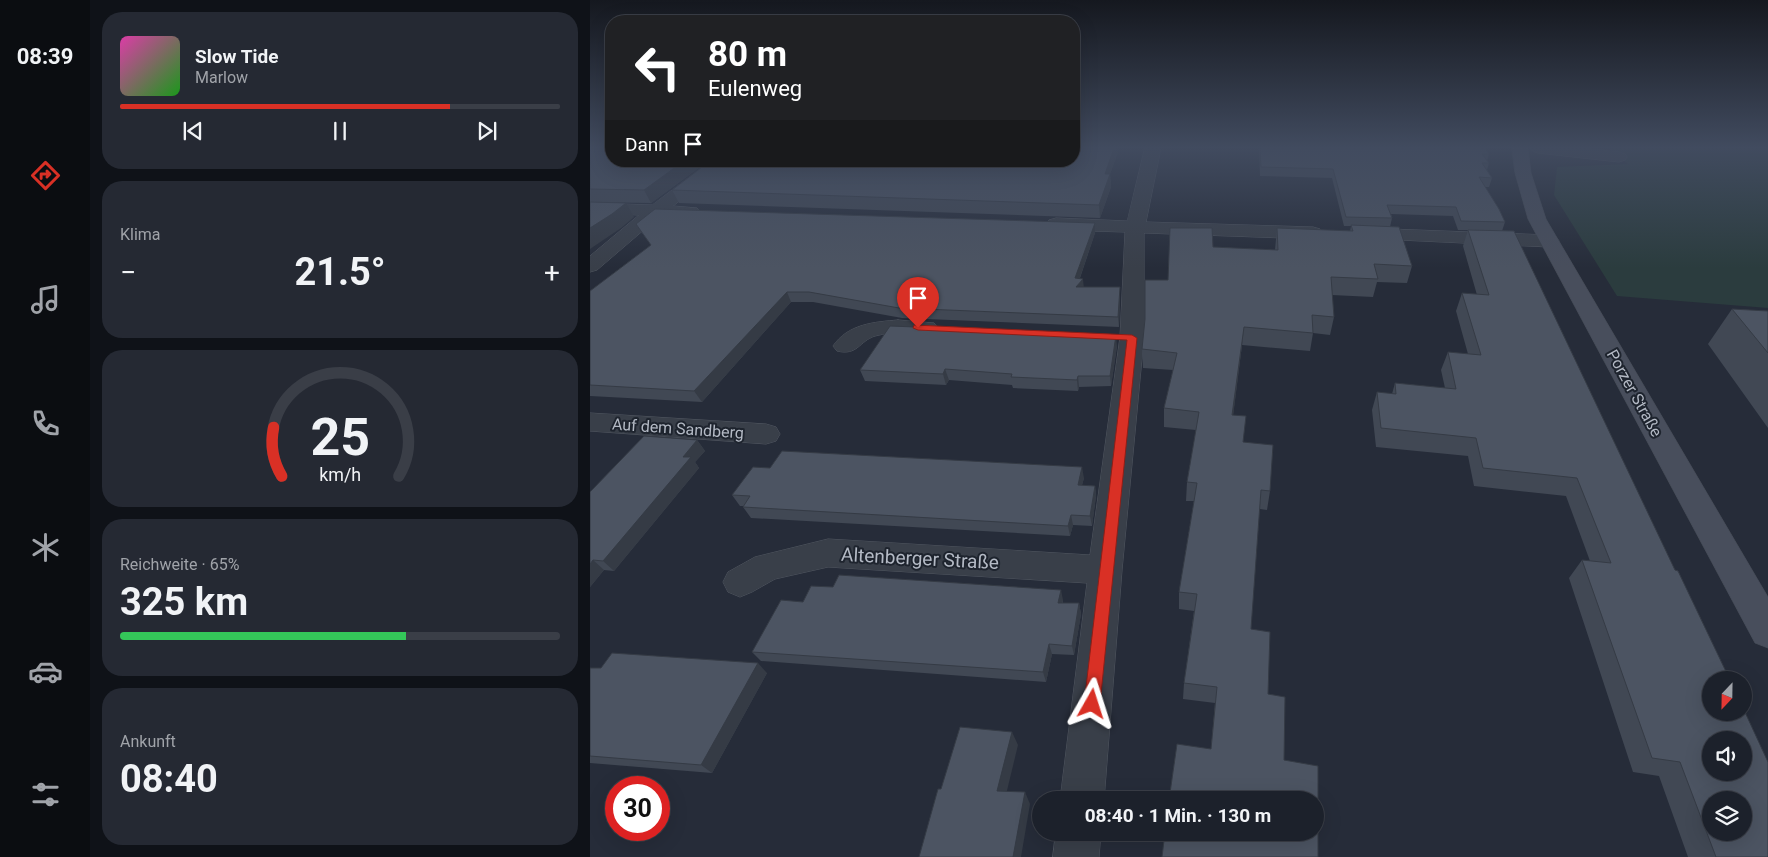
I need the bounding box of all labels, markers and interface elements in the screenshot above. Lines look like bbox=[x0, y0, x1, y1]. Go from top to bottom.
text: 80 m bbox=[708, 34, 787, 75]
icon: left bbox=[625, 35, 690, 100]
text: 08:39 bbox=[17, 44, 73, 69]
text: Slow Tide bbox=[195, 45, 278, 68]
text: Marlow bbox=[195, 68, 248, 87]
text: Eulenweg bbox=[708, 76, 802, 101]
icon: previous bbox=[179, 117, 207, 145]
icon: pause bbox=[326, 117, 354, 145]
icon: next bbox=[473, 117, 501, 145]
icon: arrive bbox=[679, 130, 707, 158]
text: Dann bbox=[625, 133, 669, 156]
icon: directions bbox=[28, 158, 63, 193]
text: Klima bbox=[120, 225, 161, 244]
text: 21.5° bbox=[294, 250, 386, 294]
text: − bbox=[120, 256, 136, 289]
text: + bbox=[544, 256, 560, 289]
pin bbox=[897, 277, 939, 328]
icon: music bbox=[28, 282, 63, 317]
icon: arrive bbox=[904, 284, 932, 312]
street label: Porzer Straße bbox=[1603, 346, 1666, 440]
icon: phone bbox=[28, 406, 63, 441]
text: 25 bbox=[310, 407, 370, 468]
street label: Auf dem Sandberg bbox=[611, 414, 744, 443]
text: km/h bbox=[319, 464, 361, 485]
icon: climate bbox=[28, 530, 63, 565]
street label: Altenberger Straße bbox=[840, 543, 999, 574]
text: Reichweite · 65% bbox=[120, 555, 239, 574]
text: 325 km bbox=[120, 580, 248, 624]
icon: car bbox=[28, 654, 63, 689]
north arrow bbox=[1702, 671, 1752, 721]
map controls bbox=[1702, 671, 1752, 841]
position arrow bbox=[1065, 677, 1117, 729]
button: sound bbox=[1702, 731, 1752, 781]
text: Ankunft bbox=[120, 732, 176, 751]
text: 08:40 bbox=[120, 757, 218, 801]
speed limit sign: 30 bbox=[605, 776, 670, 841]
icon: filters bbox=[28, 777, 63, 812]
button: layers bbox=[1702, 791, 1752, 841]
text: 08:40 · 1 Min. · 130 m bbox=[1085, 804, 1271, 827]

